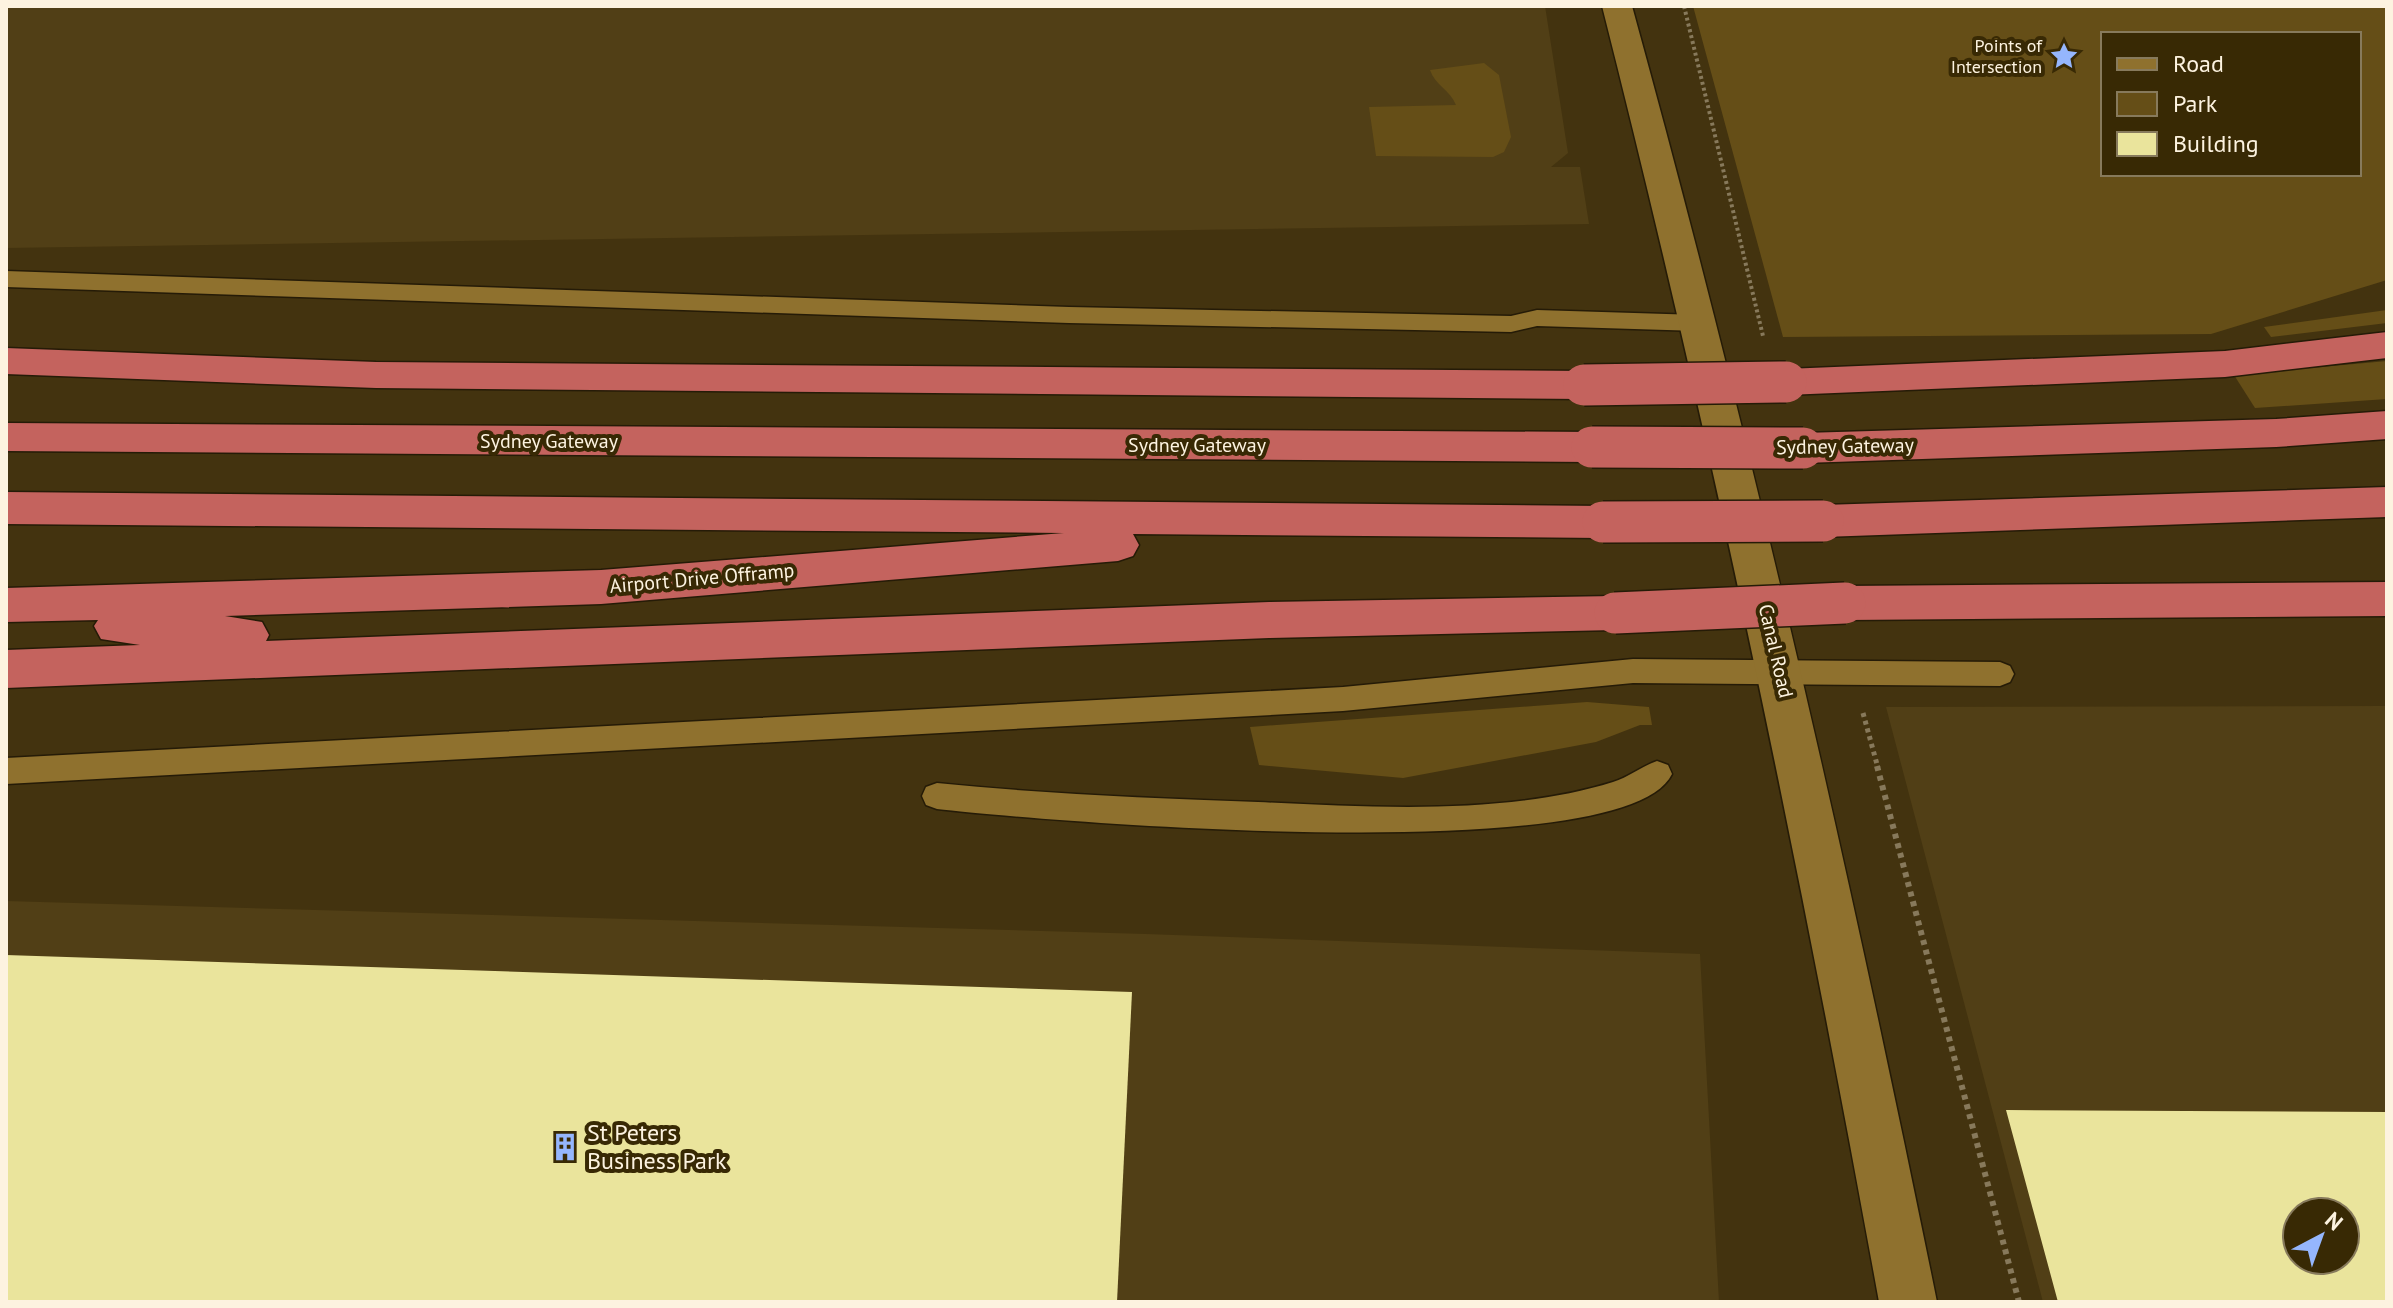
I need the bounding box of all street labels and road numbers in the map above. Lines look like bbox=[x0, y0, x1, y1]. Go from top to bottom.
street label: Sydney Gateway bbox=[480, 428, 619, 454]
street label: Sydney Gateway bbox=[1128, 432, 1267, 458]
street label: Sydney Gateway bbox=[1776, 432, 1915, 460]
street label: Airport Drive Offramp bbox=[609, 557, 795, 599]
street label: Canal Road bbox=[1753, 602, 1799, 700]

